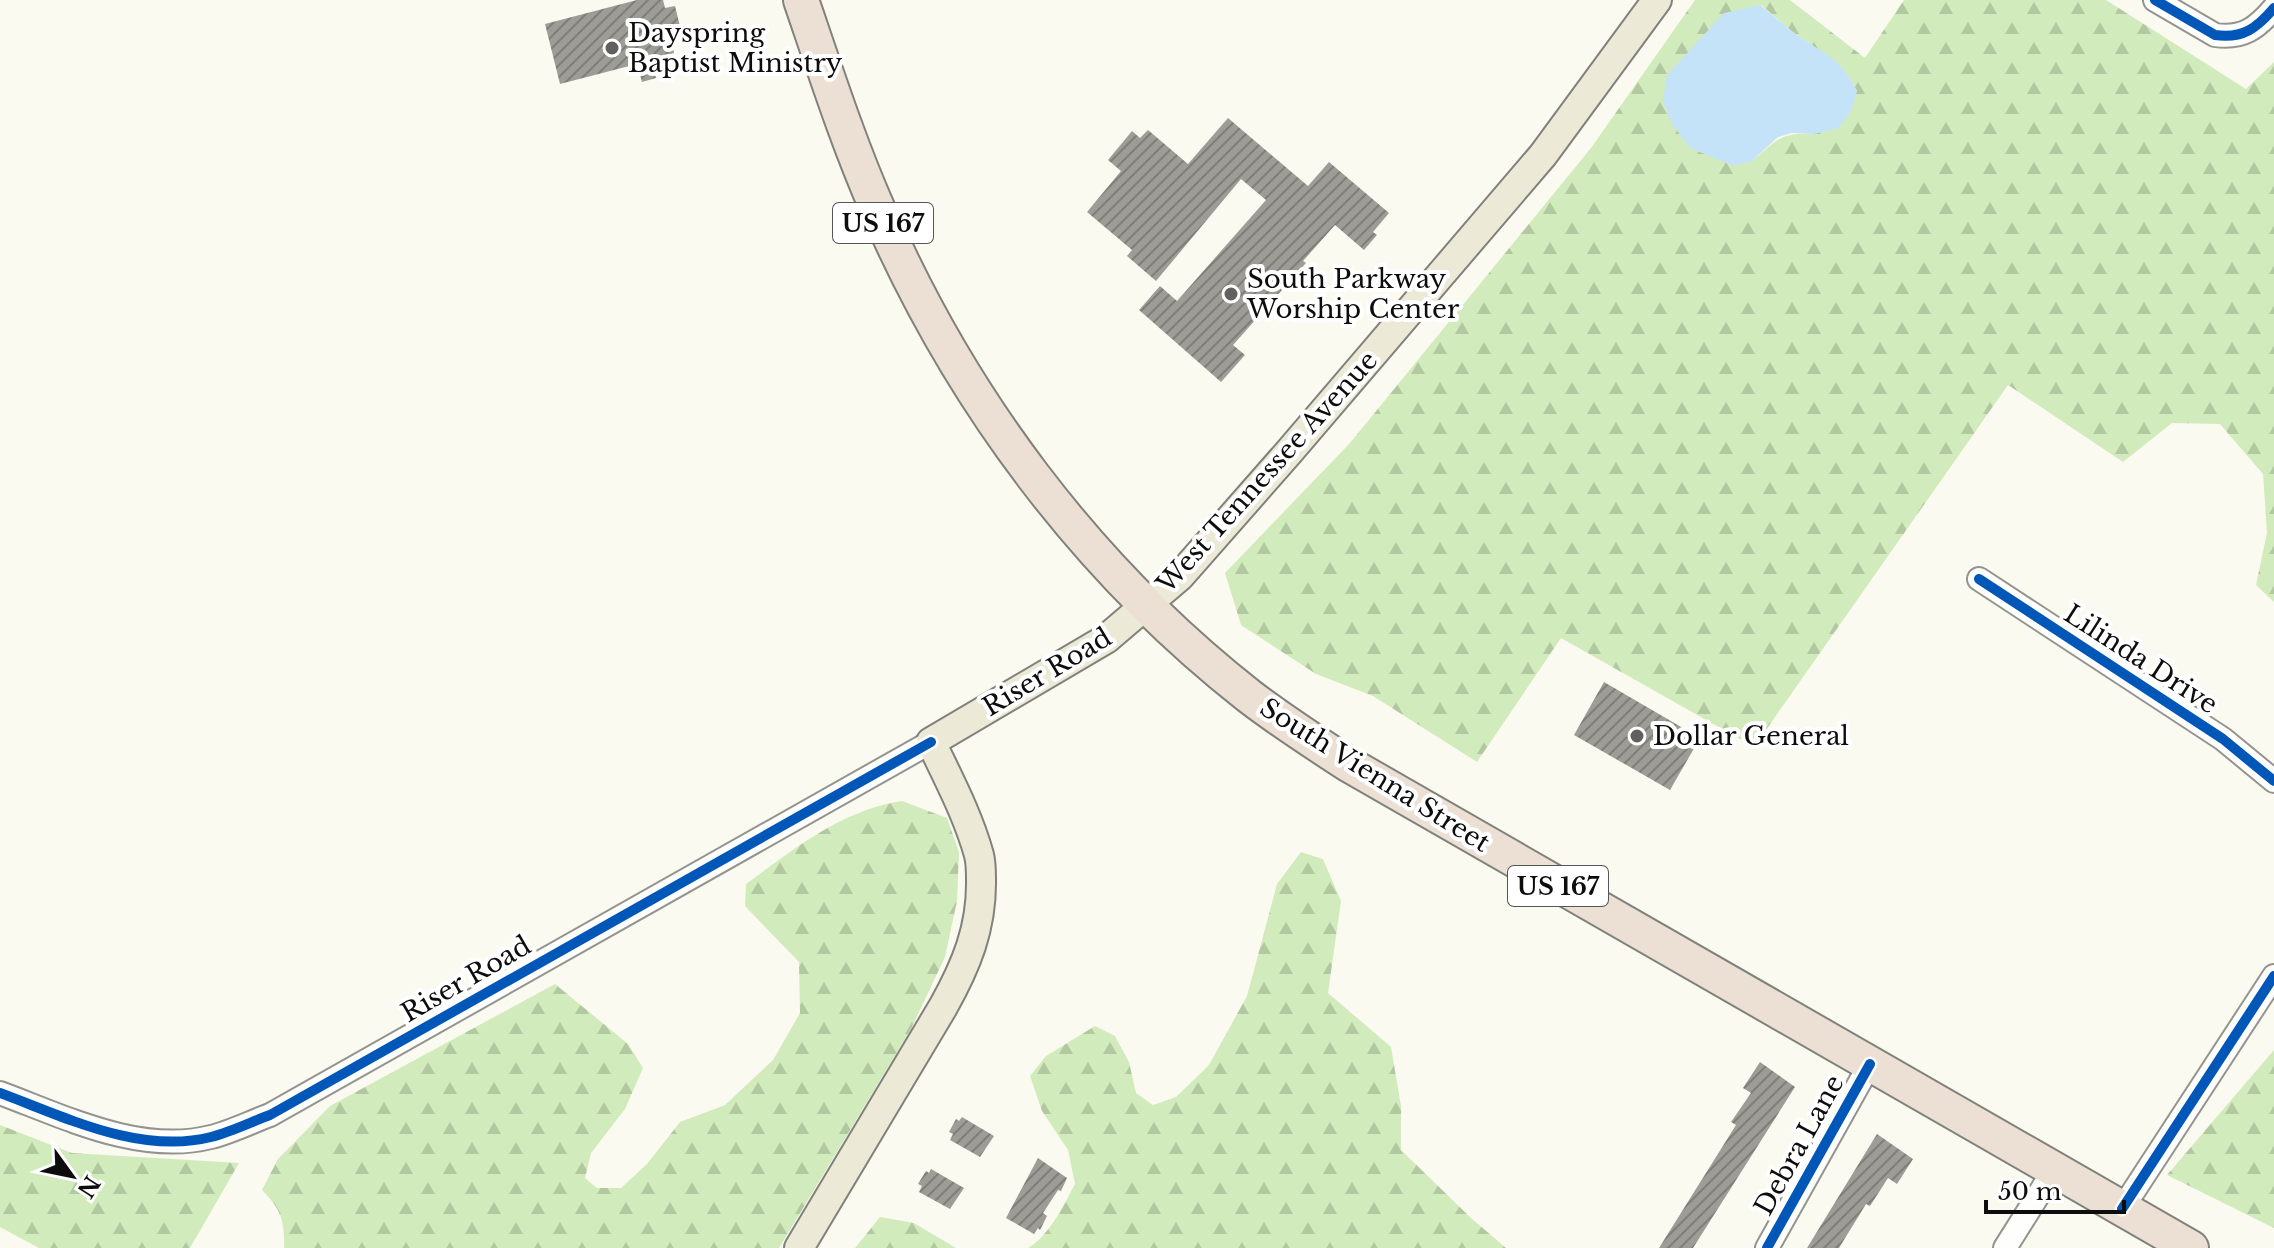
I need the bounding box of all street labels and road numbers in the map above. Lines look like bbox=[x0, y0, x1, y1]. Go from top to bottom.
road number: US 167 bbox=[833, 203, 933, 243]
street label: West Tennessee Avenue bbox=[1149, 344, 1384, 600]
street label: Lilinda Drive bbox=[2058, 598, 2224, 720]
street label: Riser Road bbox=[977, 621, 1117, 723]
street label: South Vienna Street bbox=[1254, 691, 1496, 859]
road number: US 167 bbox=[1508, 866, 1608, 906]
street label: Riser Road bbox=[395, 929, 537, 1029]
street label: Debra Lane bbox=[1747, 1069, 1851, 1221]

